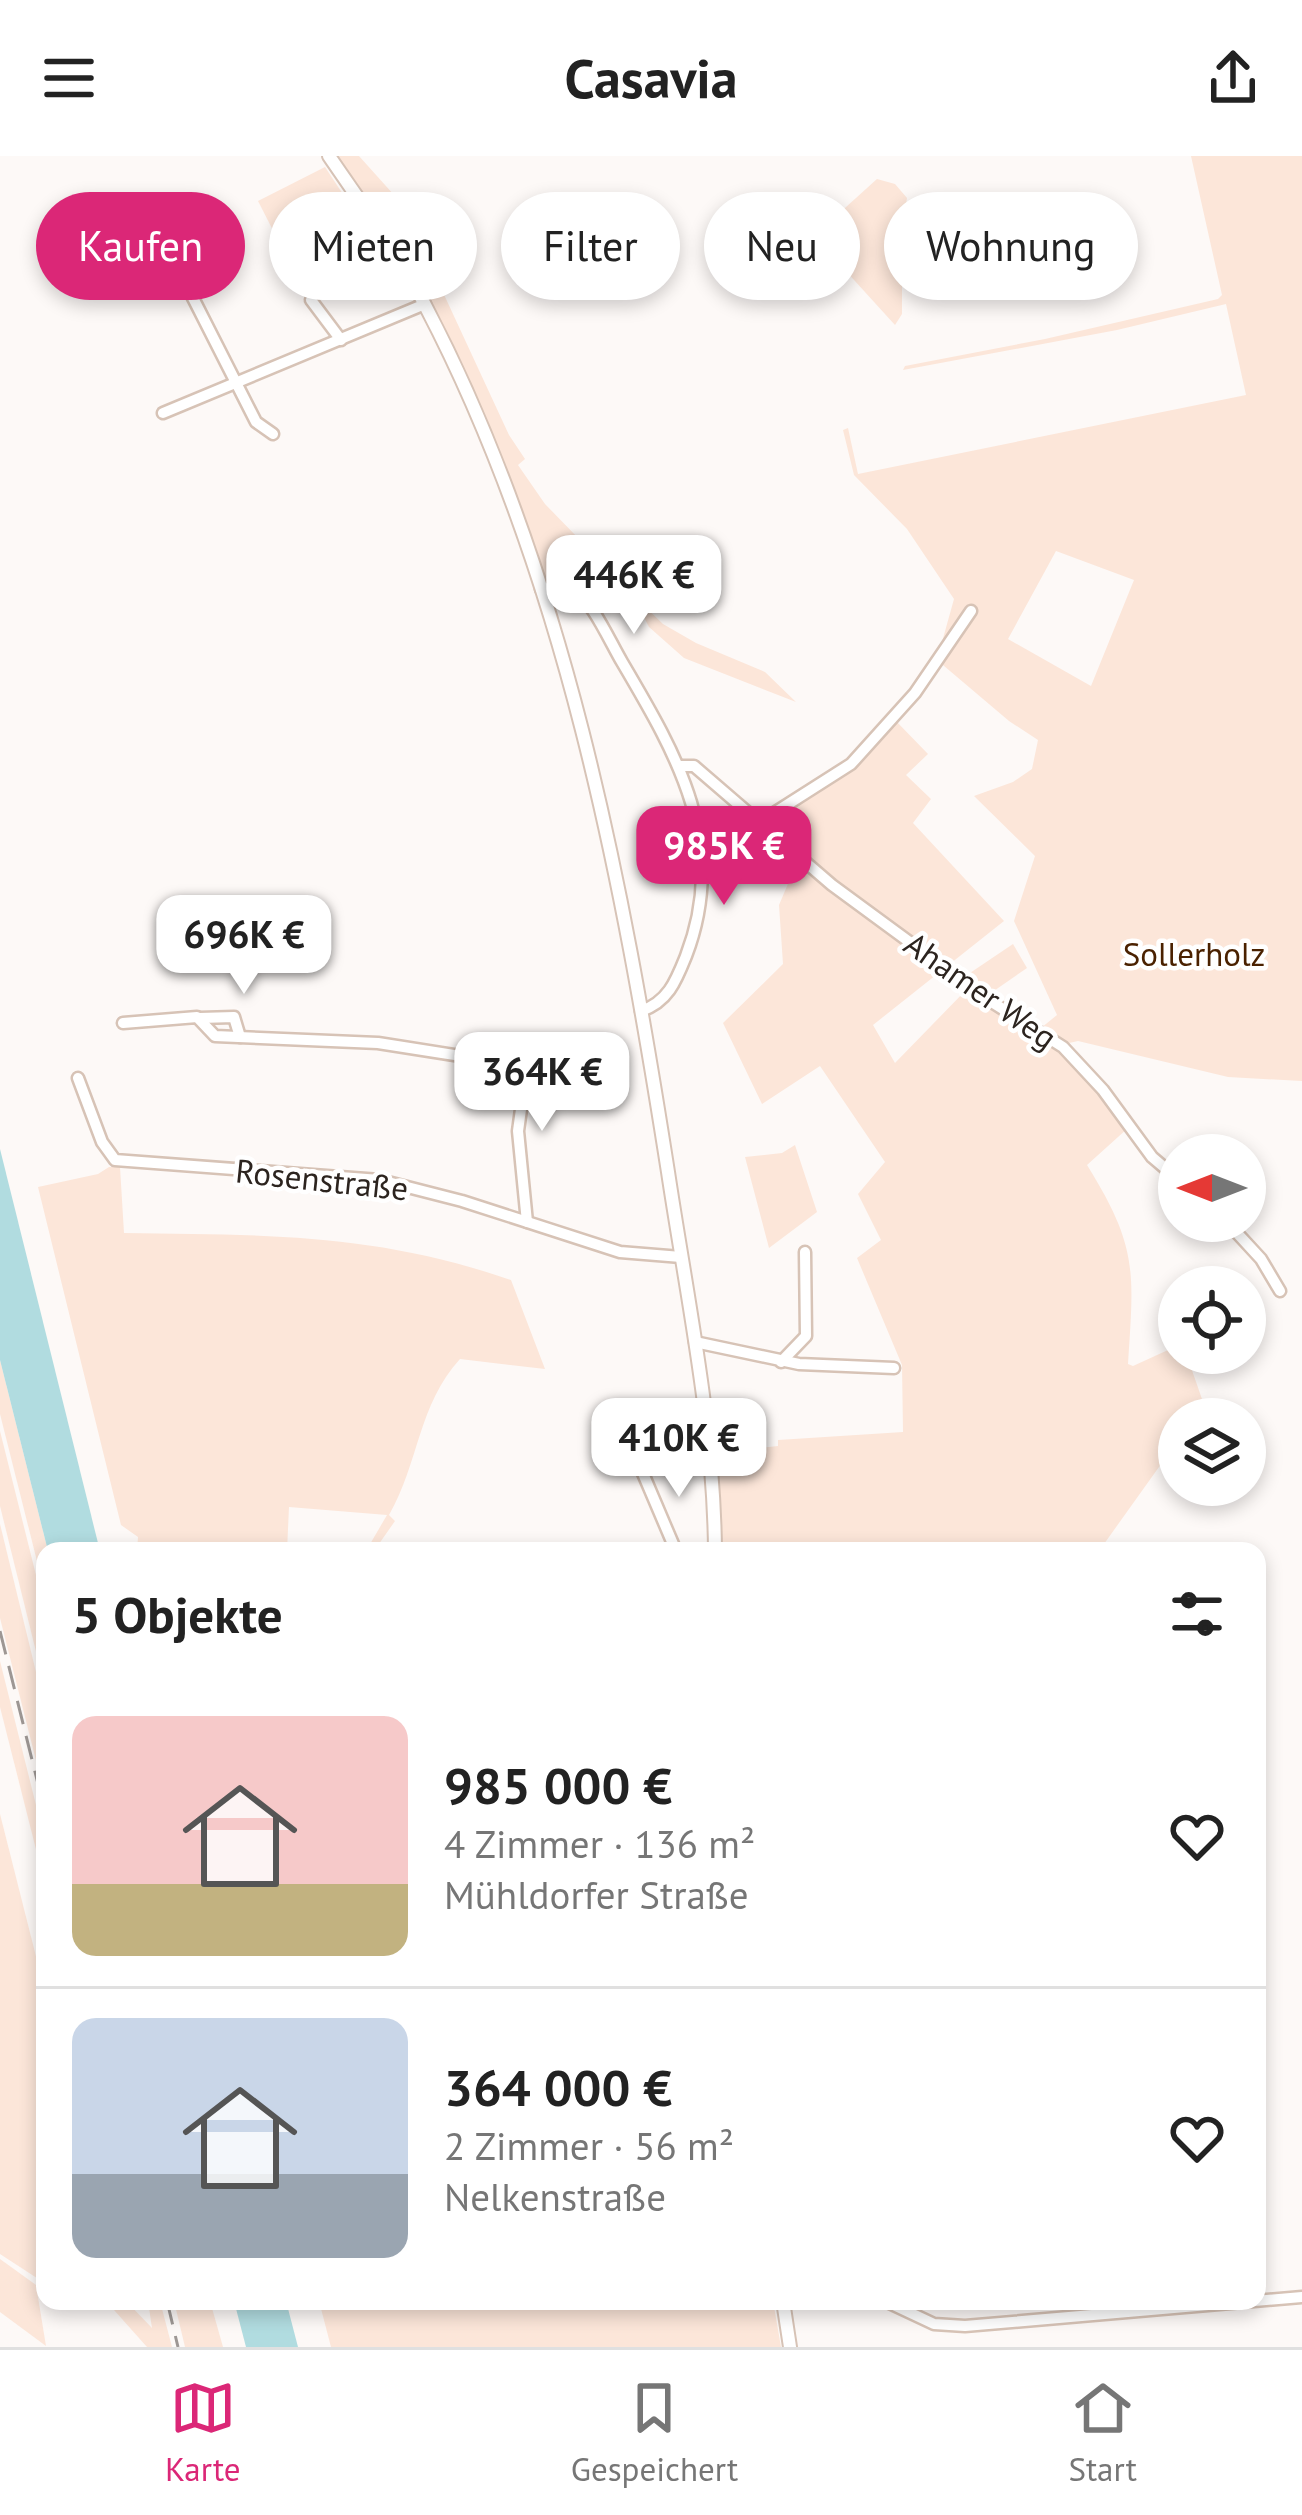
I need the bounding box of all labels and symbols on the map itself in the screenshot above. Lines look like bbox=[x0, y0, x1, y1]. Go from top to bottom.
pin: 446K € bbox=[536, 535, 732, 637]
pin: 985K € bbox=[626, 806, 822, 908]
pin: 696K € bbox=[146, 895, 342, 997]
street label: Ahamer Weg bbox=[896, 922, 1066, 1058]
park label: Sollerholz bbox=[1123, 932, 1265, 975]
pin: 364K € bbox=[444, 1032, 640, 1134]
north arrow bbox=[1158, 1134, 1266, 1242]
street label: Rosenstraße bbox=[234, 1149, 410, 1209]
pin: 410K € bbox=[581, 1398, 777, 1500]

